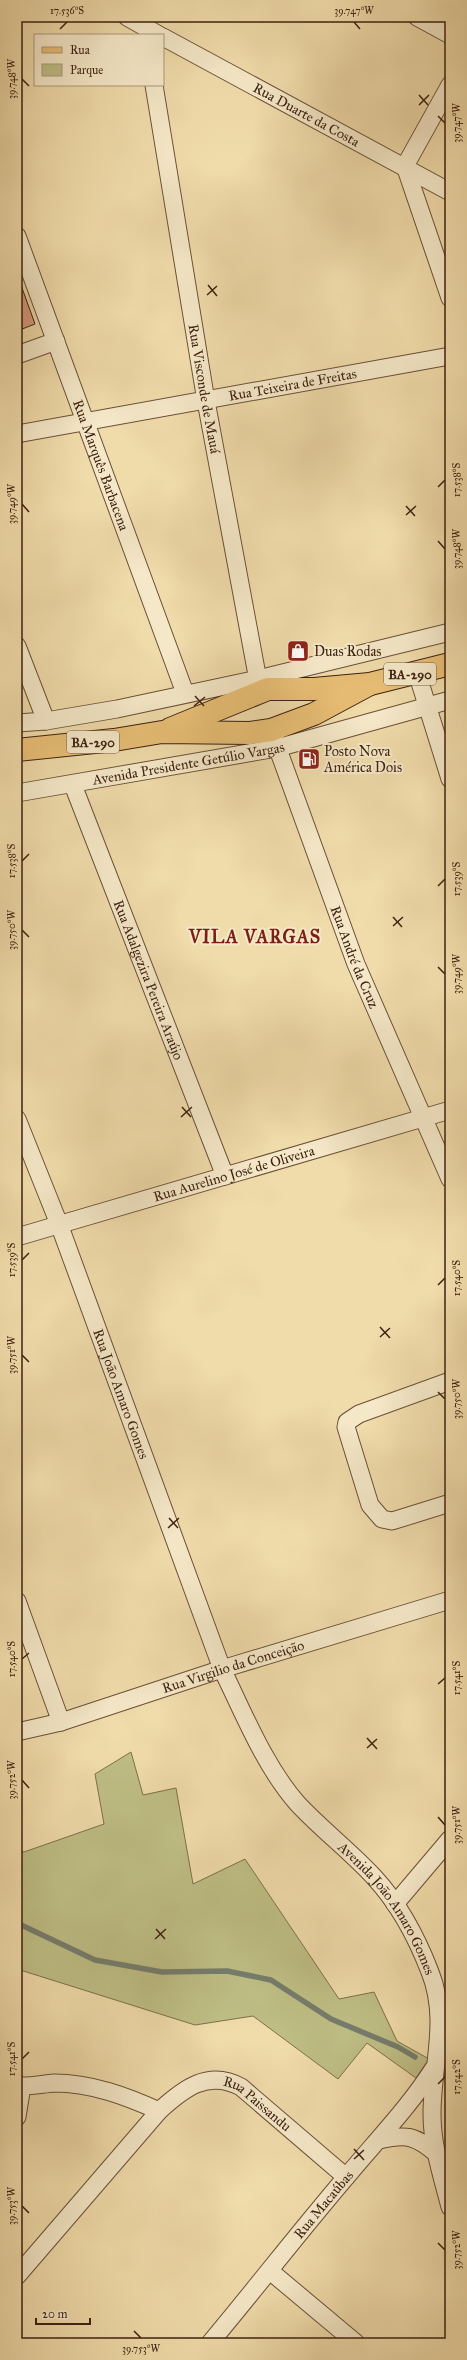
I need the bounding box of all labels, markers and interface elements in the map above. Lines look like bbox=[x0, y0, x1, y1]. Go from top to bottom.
text: 17.536°S bbox=[50, 5, 84, 17]
text: 39.747°W bbox=[334, 5, 374, 17]
legend bbox=[34, 34, 164, 86]
text: Rua bbox=[70, 43, 91, 57]
text: 39.748°W bbox=[6, 59, 18, 99]
text: Parque bbox=[70, 63, 103, 78]
street label: Rua Duarte da Costa bbox=[250, 79, 362, 151]
text: 39.747°W bbox=[451, 103, 463, 143]
street label: Rua Visconde de Mauá bbox=[184, 323, 224, 455]
street label: Rua Teixeira de Freitas bbox=[227, 365, 358, 405]
street label: Rua Marquês Barbacena bbox=[69, 397, 133, 533]
text: 17.538°S bbox=[451, 463, 463, 497]
text: 39.749°W bbox=[6, 483, 18, 524]
text: 39.748°W bbox=[451, 529, 463, 569]
shop icon: Duas Rodas bbox=[285, 638, 311, 664]
place label: Duas Rodas bbox=[314, 643, 381, 660]
road number: BA-290 bbox=[384, 663, 436, 685]
road number: BA-290 bbox=[67, 731, 119, 753]
street label: Avenida Presidente Getúlio Vargas bbox=[90, 738, 286, 789]
place label: Posto Nova América Dois bbox=[323, 743, 402, 776]
fuel station icon: Posto Nova América Dois bbox=[296, 746, 322, 772]
text: 17.538°S bbox=[6, 844, 18, 878]
text: 17.539°S bbox=[451, 862, 463, 896]
street label: Rua Adalgezira Pereira Araújo bbox=[109, 897, 187, 1062]
street label: Rua André da Cruz bbox=[327, 904, 383, 1012]
text: 39.750°W bbox=[6, 910, 18, 950]
district label: VILA VARGAS bbox=[188, 926, 321, 948]
text: 39.749°W bbox=[451, 953, 463, 994]
street label: Rua Aurelino José de Oliveira bbox=[151, 1142, 317, 1206]
text: 17.539°S bbox=[6, 1243, 18, 1277]
text: 17.540°S bbox=[451, 1260, 463, 1296]
street label: Rua João Amaro Gomes bbox=[89, 1327, 152, 1461]
text: 39.751°W bbox=[6, 1336, 18, 1374]
text: 39.750°W bbox=[451, 1379, 463, 1419]
street label: Rua Virgilio da Conceição bbox=[160, 1637, 306, 1697]
text: 17.540°S bbox=[6, 1641, 18, 1677]
text: 17.541°S bbox=[451, 1661, 463, 1695]
text: 39.752°W bbox=[6, 1760, 18, 1799]
text: 39.751°W bbox=[451, 1806, 463, 1844]
street label: Avenida João Amaro Gomes bbox=[334, 1838, 438, 1977]
text: 17.541°S bbox=[6, 2042, 18, 2076]
text: 17.542°S bbox=[451, 2059, 463, 2095]
street label: Rua Paissandu bbox=[222, 2073, 295, 2136]
street label: Rua Macaúbas bbox=[290, 2167, 357, 2242]
text: 39.753°W bbox=[6, 2187, 18, 2225]
text: 39.752°W bbox=[451, 2230, 463, 2269]
scale bar bbox=[36, 2300, 90, 2326]
text: 20 m bbox=[42, 2307, 68, 2321]
text: 39.753°W bbox=[122, 2343, 160, 2355]

